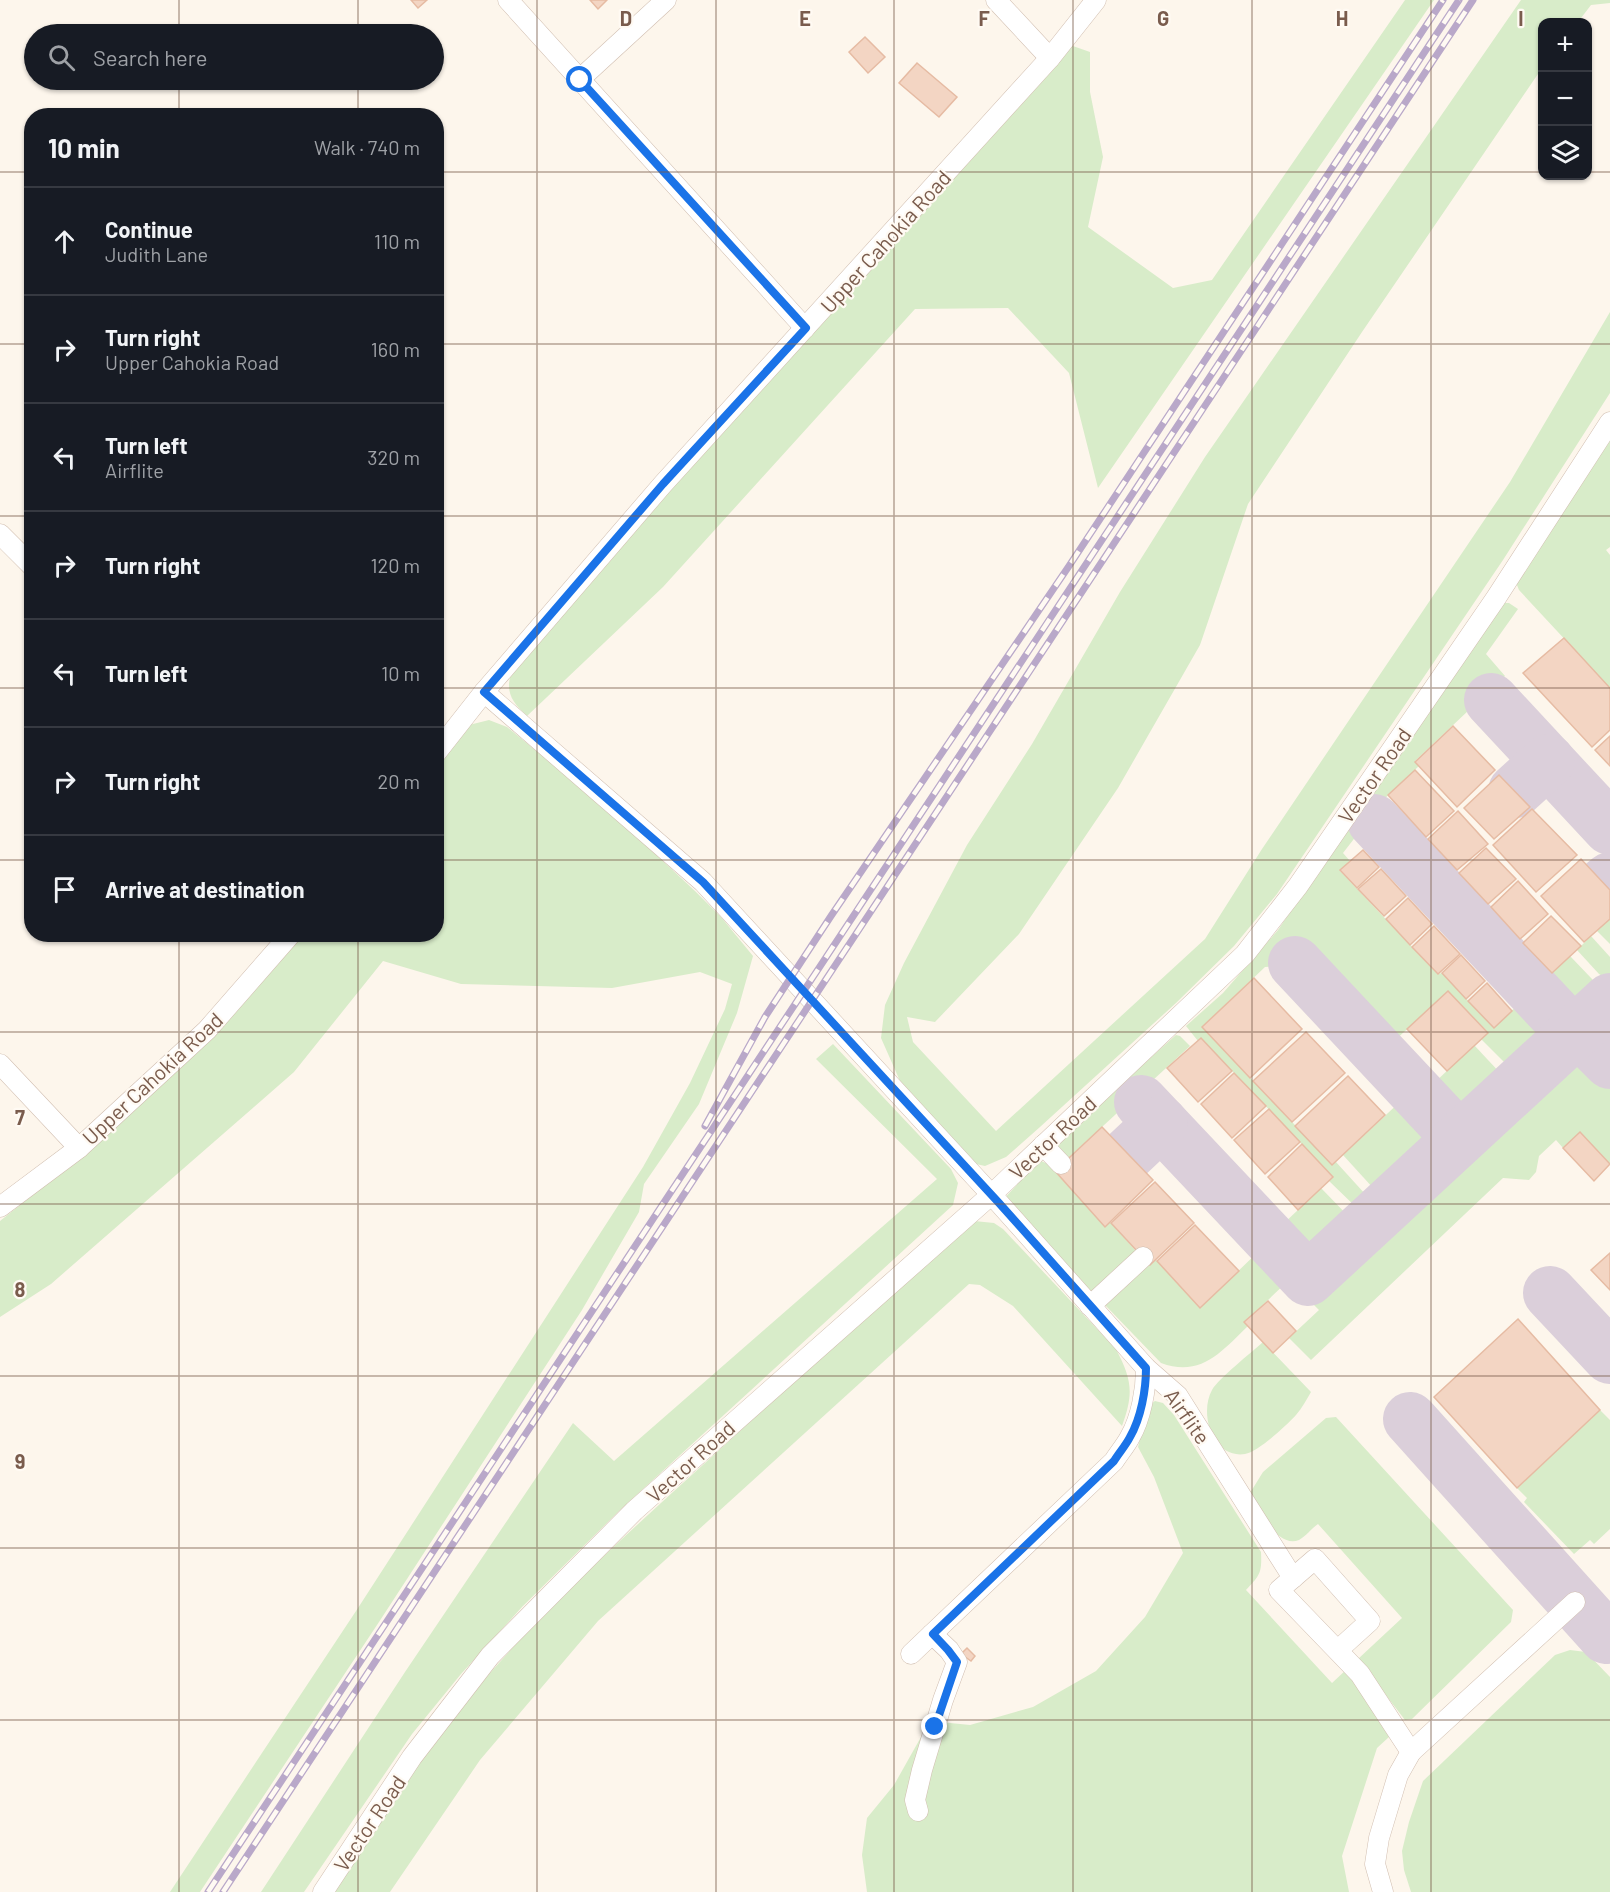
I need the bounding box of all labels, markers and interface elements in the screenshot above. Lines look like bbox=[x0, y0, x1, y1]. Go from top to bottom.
text: D bbox=[620, 6, 632, 30]
text: E bbox=[799, 6, 811, 30]
text: F bbox=[978, 6, 990, 30]
text: G bbox=[1157, 6, 1169, 30]
text: H bbox=[1336, 6, 1348, 30]
text: I bbox=[1518, 6, 1524, 30]
map controls bbox=[1538, 18, 1592, 180]
button: + bbox=[1538, 18, 1592, 72]
search box bbox=[24, 24, 444, 90]
icon: search bbox=[45, 41, 78, 74]
text: Search here bbox=[93, 44, 207, 70]
route start bbox=[566, 66, 592, 92]
button: − bbox=[1538, 72, 1592, 126]
button: layers bbox=[1538, 126, 1592, 180]
text: 10 min bbox=[48, 132, 120, 163]
text: Walk · 740 m bbox=[314, 135, 420, 159]
street label: Upper Cahokia Road bbox=[815, 165, 955, 317]
text: Continue bbox=[105, 216, 193, 242]
icon: ahead bbox=[48, 225, 81, 258]
text: 110 m bbox=[374, 229, 420, 253]
text: Judith Lane bbox=[105, 242, 208, 266]
text: Turn right bbox=[105, 324, 200, 350]
icon: right bbox=[48, 333, 81, 366]
text: 160 m bbox=[371, 337, 420, 361]
text: Upper Cahokia Road bbox=[105, 350, 279, 374]
text: Turn left bbox=[105, 432, 188, 458]
icon: left bbox=[48, 441, 81, 474]
text: 320 m bbox=[367, 445, 420, 469]
text: Airflite bbox=[105, 458, 164, 482]
icon: right bbox=[48, 549, 81, 582]
text: Turn right bbox=[105, 552, 200, 578]
text: 120 m bbox=[370, 553, 420, 577]
icon: left bbox=[48, 657, 81, 690]
text: Turn left bbox=[105, 660, 188, 686]
text: 10 m bbox=[381, 661, 420, 685]
street label: Vector Road bbox=[1332, 723, 1416, 827]
icon: right bbox=[48, 765, 81, 798]
text: Turn right bbox=[105, 768, 200, 794]
text: 20 m bbox=[377, 769, 420, 793]
icon: arrive bbox=[48, 873, 81, 906]
text: Arrive at destination bbox=[105, 876, 304, 902]
street label: Upper Cahokia Road bbox=[77, 1006, 227, 1150]
street label: Vector Road bbox=[1003, 1090, 1101, 1184]
text: 7 bbox=[15, 1105, 25, 1129]
text: 8 bbox=[15, 1277, 26, 1301]
street label: Airflite bbox=[1160, 1383, 1216, 1449]
street label: Vector Road bbox=[641, 1415, 739, 1507]
text: 9 bbox=[15, 1449, 25, 1473]
route end bbox=[921, 1713, 947, 1739]
street label: Vector Road bbox=[328, 1770, 410, 1876]

